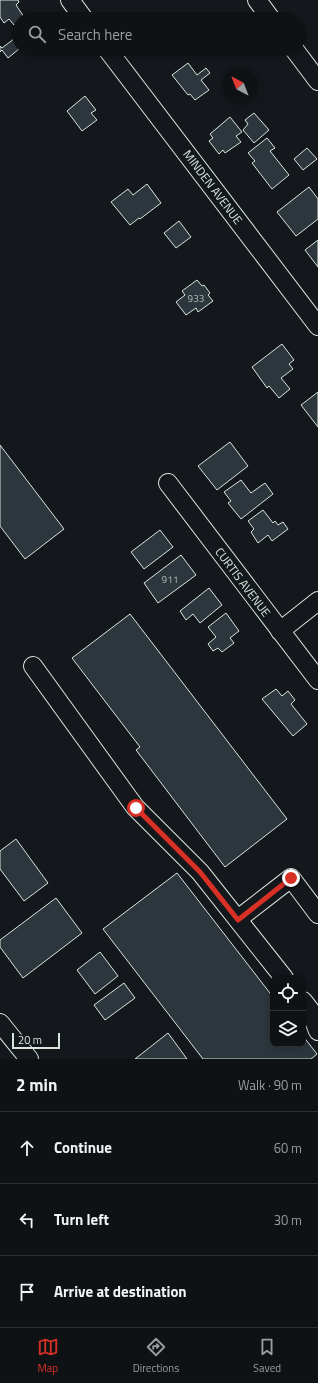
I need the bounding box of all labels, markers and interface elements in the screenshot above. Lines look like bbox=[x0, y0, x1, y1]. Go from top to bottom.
search box bbox=[12, 12, 306, 56]
icon: search bbox=[26, 23, 48, 45]
text: Search here bbox=[58, 23, 132, 46]
north arrow bbox=[222, 68, 258, 104]
street label: MINDEN AVENUE bbox=[179, 146, 248, 229]
house number: 933 bbox=[188, 291, 204, 306]
street label: CURTIS AVENUE bbox=[210, 543, 276, 621]
house number: 911 bbox=[162, 572, 178, 587]
route start bbox=[127, 799, 145, 817]
route end bbox=[282, 869, 300, 887]
map controls bbox=[270, 975, 306, 1047]
button: locate bbox=[270, 975, 306, 1011]
button: layers bbox=[270, 1011, 306, 1047]
scale bar bbox=[12, 1031, 60, 1050]
text: 20 m bbox=[18, 1032, 42, 1048]
text: 2 min bbox=[16, 1072, 57, 1098]
text: Walk · 90 m bbox=[238, 1075, 302, 1095]
text: Continue bbox=[54, 1136, 112, 1159]
icon: ahead bbox=[16, 1137, 38, 1159]
text: 60 m bbox=[274, 1138, 302, 1158]
text: Turn left bbox=[54, 1208, 109, 1231]
icon: left bbox=[16, 1209, 38, 1231]
text: 30 m bbox=[274, 1210, 302, 1230]
text: Arrive at destination bbox=[54, 1280, 187, 1303]
icon: arrive bbox=[16, 1281, 38, 1303]
tab: Map bbox=[37, 1336, 59, 1376]
tab: Directions bbox=[133, 1336, 179, 1376]
tab: Saved bbox=[253, 1336, 281, 1376]

